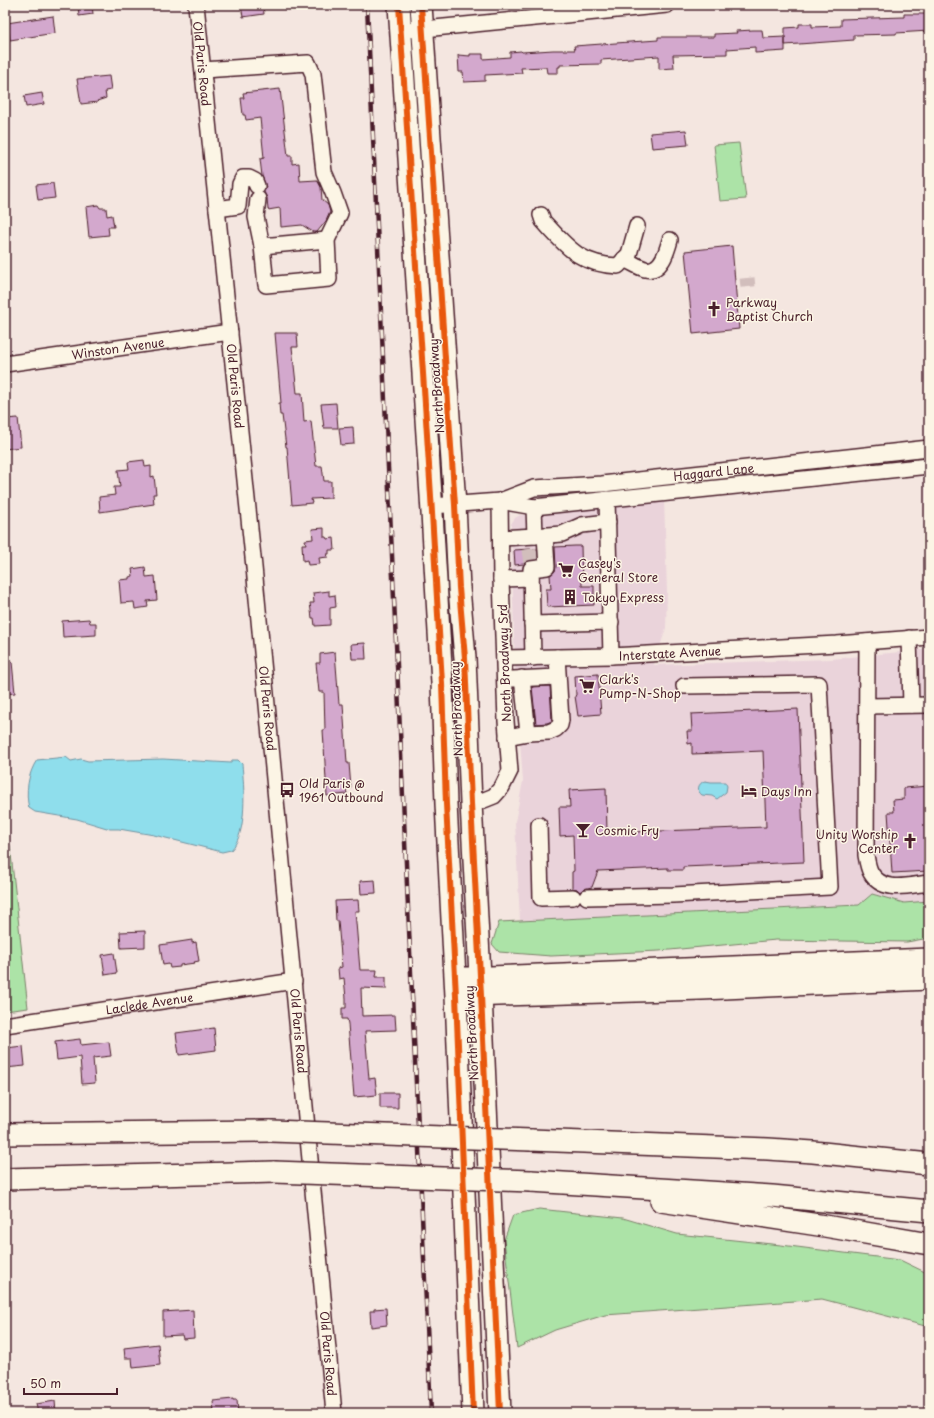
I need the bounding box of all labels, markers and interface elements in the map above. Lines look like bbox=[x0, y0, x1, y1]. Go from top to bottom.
street label: Old Paris Road bbox=[189, 20, 216, 107]
place label: Parkway Baptist Church bbox=[726, 293, 813, 325]
church icon: Parkway Baptist Church bbox=[705, 300, 723, 318]
street label: Winston Avenue bbox=[70, 332, 166, 363]
street label: North Broadway bbox=[424, 338, 448, 434]
street label: Old Paris Road bbox=[222, 343, 249, 429]
street label: Haggard Lane bbox=[672, 458, 755, 485]
place label: Casey's General Store bbox=[578, 554, 658, 586]
supermarket icon: Casey's General Store bbox=[557, 561, 575, 579]
building icon: Tokyo Express bbox=[561, 588, 579, 606]
place label: Tokyo Express bbox=[582, 588, 664, 606]
street label: North Broadway Srd bbox=[493, 604, 515, 722]
street label: Interstate Avenue bbox=[618, 641, 722, 665]
street label: North Broadway bbox=[445, 661, 467, 757]
street label: Old Paris Road bbox=[255, 665, 281, 752]
place label: Clark's Pump-N-Shop bbox=[599, 670, 681, 702]
supermarket icon: Clark's Pump-N-Shop bbox=[578, 677, 596, 695]
place label: Old Paris @ 1961 Outbound bbox=[299, 774, 384, 806]
bus stop icon: Old Paris @ 1961 Outbound bbox=[278, 781, 296, 799]
hotel icon: Days Inn bbox=[740, 782, 758, 800]
place label: Days Inn bbox=[761, 782, 812, 800]
bar icon: Cosmic Fry bbox=[574, 821, 592, 839]
place label: Cosmic Fry bbox=[595, 821, 659, 839]
place label: Unity Worship Center bbox=[816, 825, 898, 857]
church icon: Unity Worship Center bbox=[901, 832, 919, 850]
street label: North Broadway bbox=[460, 985, 482, 1081]
street label: Laclede Avenue bbox=[104, 987, 194, 1019]
street label: Old Paris Road bbox=[286, 987, 312, 1074]
street label: Old Paris Road bbox=[316, 1310, 341, 1397]
scale bar bbox=[24, 1370, 117, 1396]
text: 50 m bbox=[30, 1374, 61, 1392]

